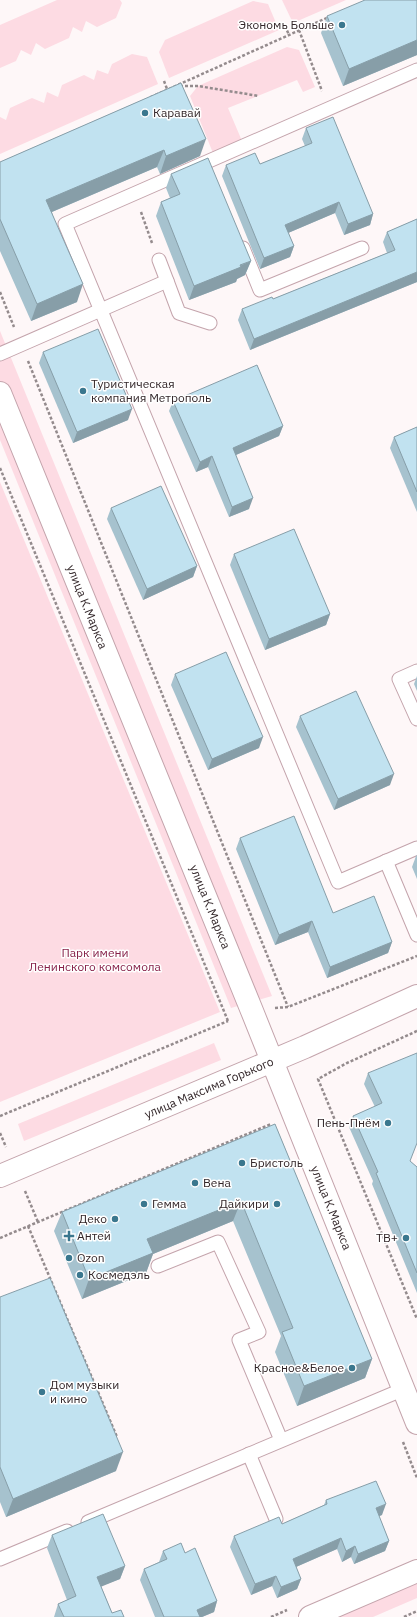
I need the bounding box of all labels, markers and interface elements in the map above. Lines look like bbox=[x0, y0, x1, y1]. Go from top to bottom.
place label: Экономь Больше bbox=[239, 17, 334, 32]
marker: Экономь Больше bbox=[337, 20, 347, 30]
place label: Каравай bbox=[153, 105, 201, 120]
marker: Каравай bbox=[140, 108, 150, 118]
place label: Туристическая компания Метрополь bbox=[91, 376, 211, 405]
marker: Туристическая компания Метрополь bbox=[78, 386, 88, 396]
street label: улица К.Маркса bbox=[64, 563, 111, 652]
street label: улица К.Маркса bbox=[187, 863, 234, 952]
park label: Парк имени Ленинского комсомола bbox=[29, 945, 162, 974]
street label: улица Максима Горького bbox=[142, 1053, 276, 1122]
place label: Пень-Пнём bbox=[317, 1115, 380, 1130]
marker: Пень-Пнём bbox=[383, 1118, 393, 1128]
place label: Бристоль bbox=[250, 1155, 303, 1170]
marker: Бристоль bbox=[237, 1158, 247, 1168]
street label: улица К.Маркса bbox=[308, 1164, 355, 1253]
place label: Вена bbox=[203, 1175, 231, 1190]
marker: Вена bbox=[190, 1178, 200, 1188]
place label: Гемма bbox=[152, 1196, 187, 1211]
place label: Дайкири bbox=[219, 1196, 269, 1211]
marker: Гемма bbox=[139, 1199, 149, 1209]
marker: Дайкири bbox=[272, 1199, 282, 1209]
place label: Деко bbox=[79, 1211, 107, 1226]
marker: Деко bbox=[110, 1214, 120, 1224]
place label: Антей bbox=[77, 1228, 111, 1243]
place label: ТВ+ bbox=[376, 1230, 398, 1245]
marker: Антей bbox=[64, 1231, 74, 1241]
marker: ТВ+ bbox=[401, 1233, 411, 1243]
place label: Ozon bbox=[77, 1250, 104, 1265]
marker: Ozon bbox=[64, 1253, 74, 1263]
place label: Космедэль bbox=[88, 1267, 150, 1282]
marker: Космедэль bbox=[75, 1270, 85, 1280]
place label: Красное&Белое bbox=[254, 1360, 344, 1375]
marker: Красное&Белое bbox=[347, 1363, 357, 1373]
place label: Дом музыки и кино bbox=[50, 1377, 119, 1406]
marker: Дом музыки и кино bbox=[37, 1387, 47, 1397]

